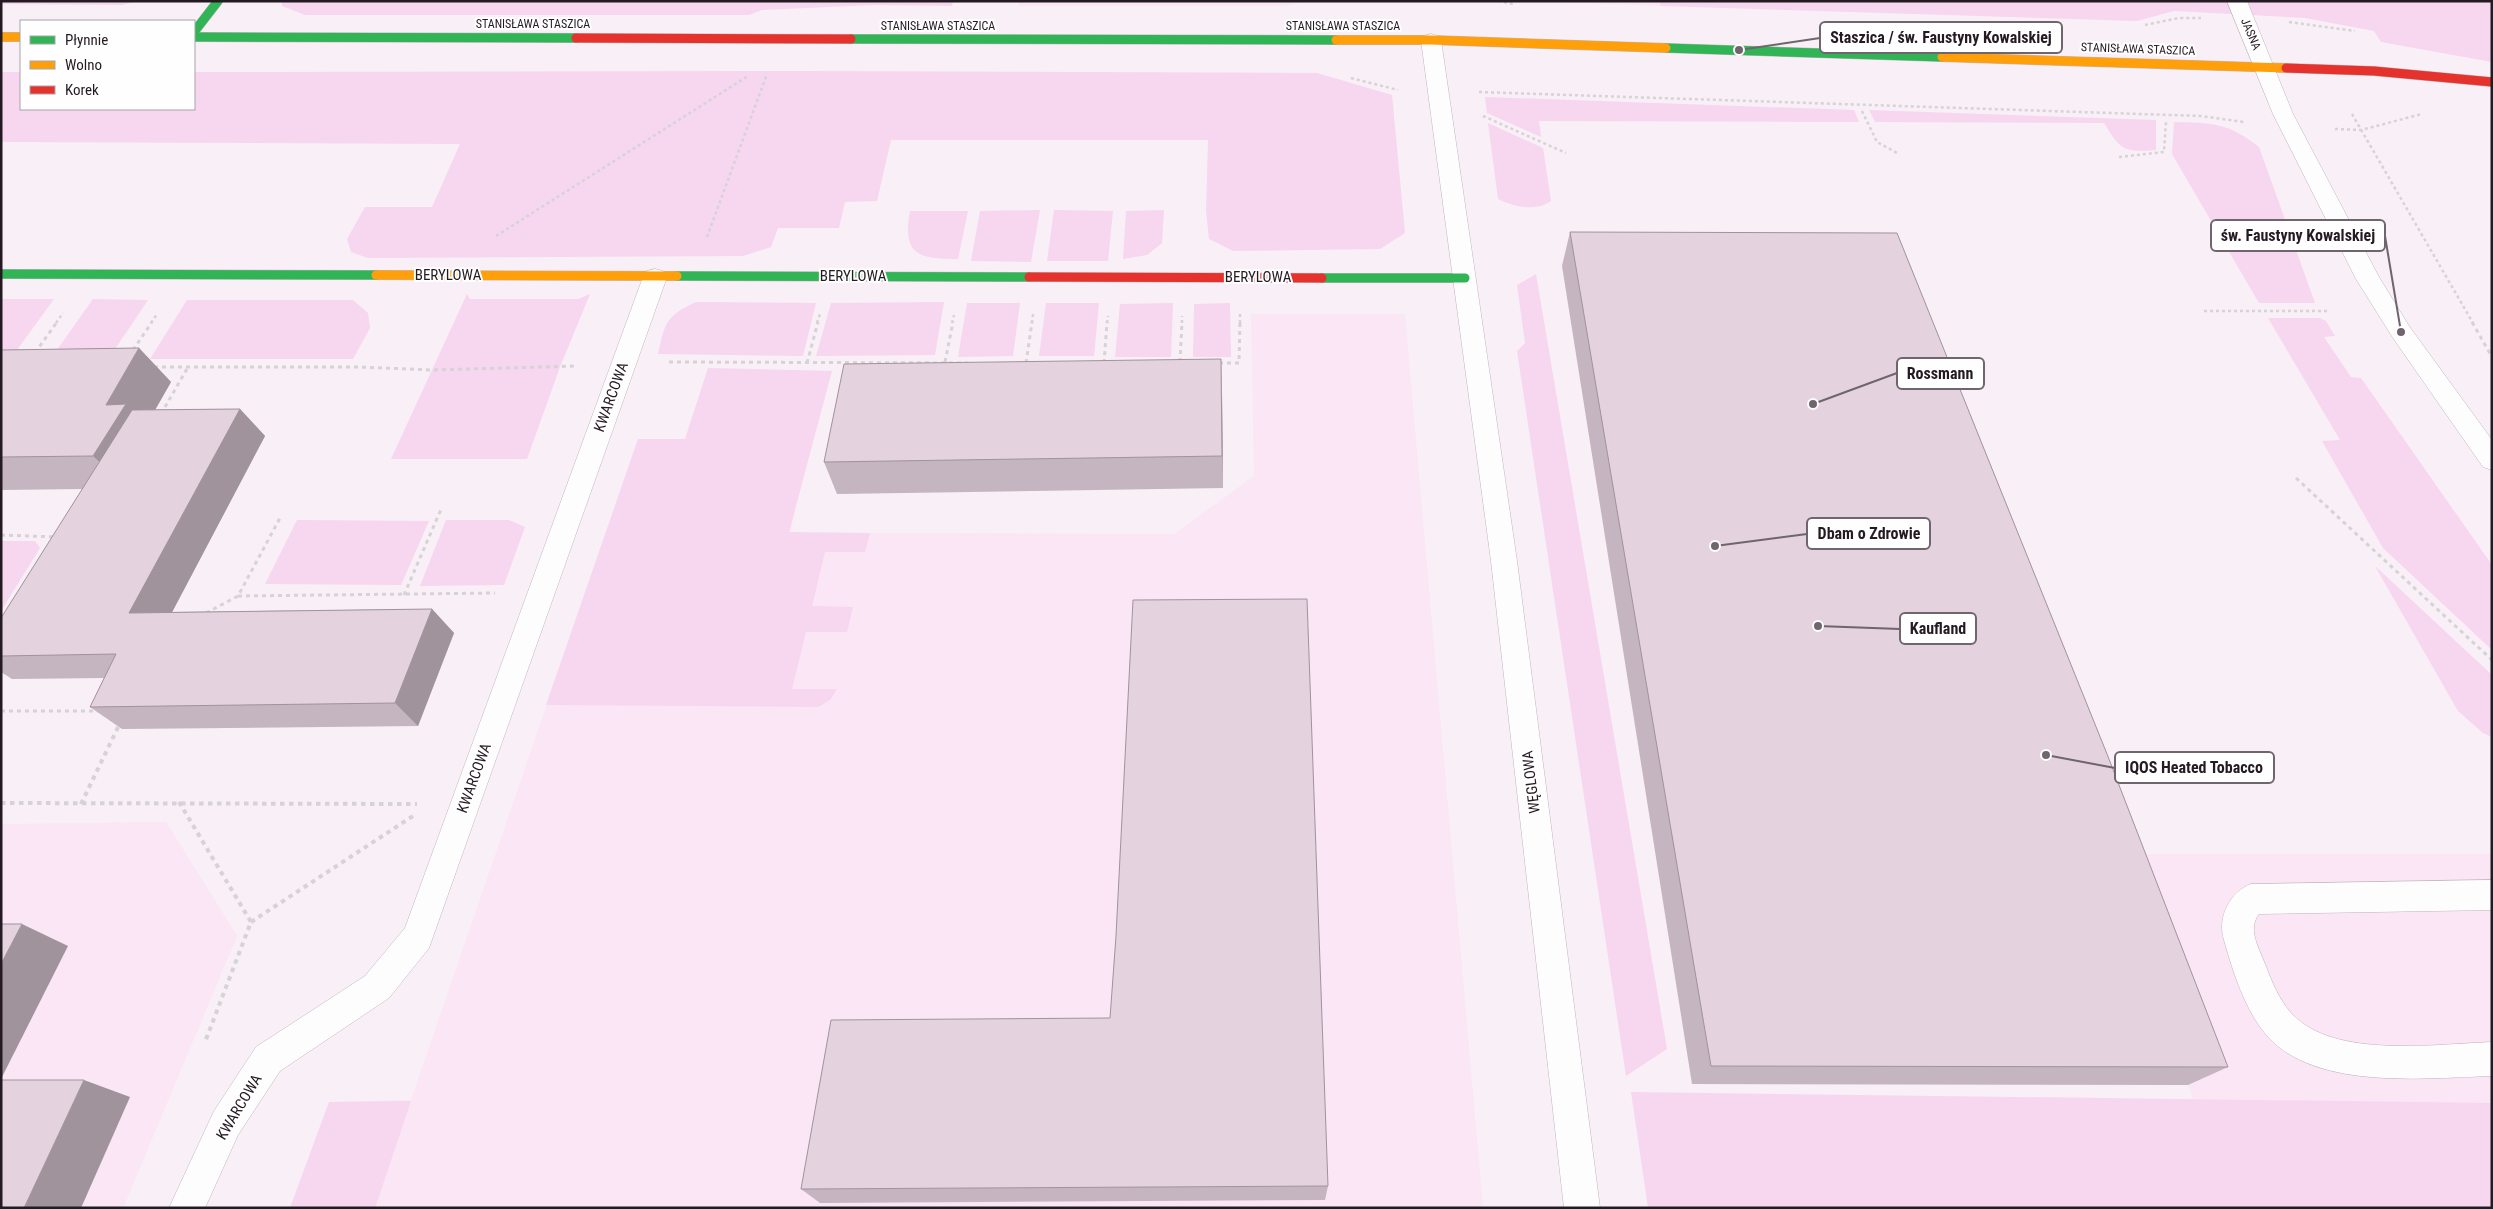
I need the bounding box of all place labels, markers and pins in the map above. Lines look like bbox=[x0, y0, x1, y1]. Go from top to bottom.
callout: Staszica / św. Faustyny Kowalskiej bbox=[1820, 22, 2062, 53]
callout: św. Faustyny Kowalskiej bbox=[2211, 220, 2385, 251]
callout: Rossmann bbox=[1897, 358, 1984, 389]
callout: Dbam o Zdrowie bbox=[1807, 518, 1930, 549]
callout: Kaufland bbox=[1900, 613, 1976, 644]
callout: IQOS Heated Tobacco bbox=[2115, 752, 2274, 783]

